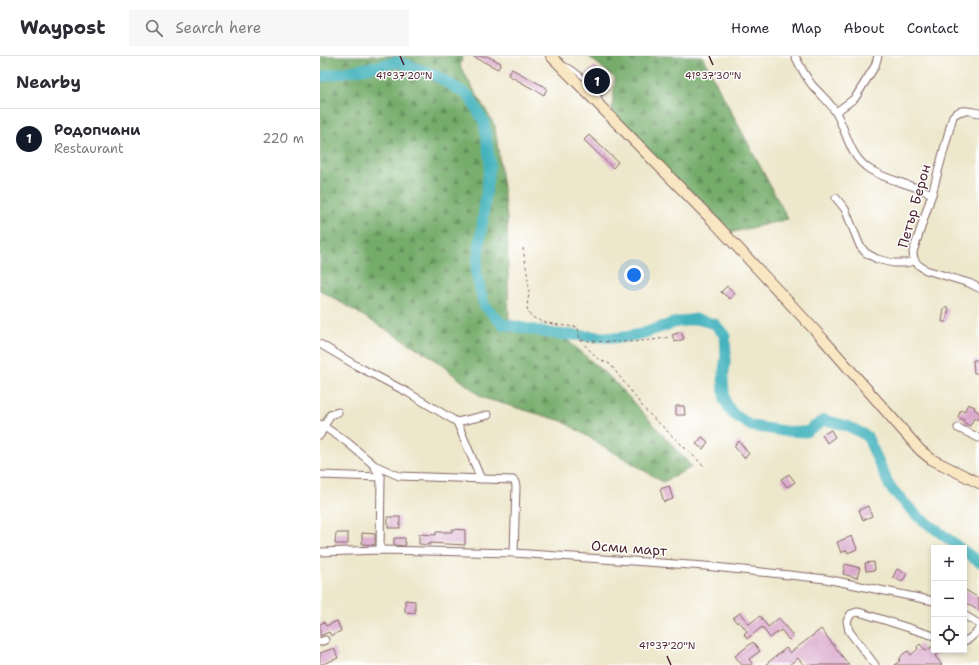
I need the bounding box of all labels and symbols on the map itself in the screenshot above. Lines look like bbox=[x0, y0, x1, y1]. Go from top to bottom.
pin: 1 bbox=[584, 66, 610, 96]
text: 41°37'20"N bbox=[376, 69, 432, 82]
text: 41°37'30"N bbox=[685, 69, 741, 82]
street label: Петър Берон bbox=[893, 162, 935, 250]
your location bbox=[624, 265, 644, 285]
street label: Осми март bbox=[591, 536, 668, 560]
text: 41°37'20"N bbox=[639, 639, 695, 652]

